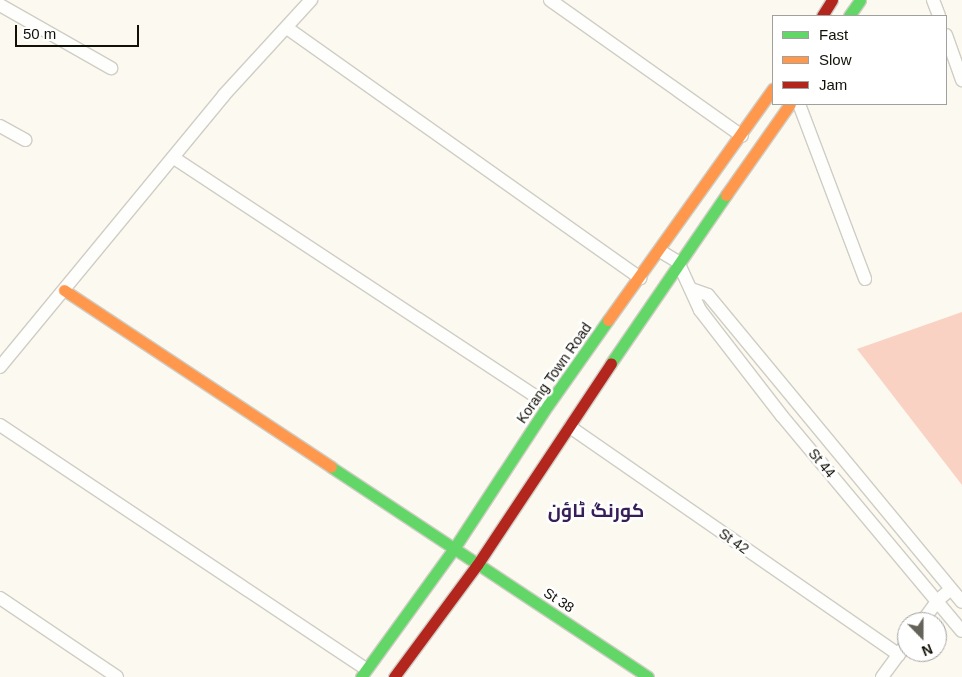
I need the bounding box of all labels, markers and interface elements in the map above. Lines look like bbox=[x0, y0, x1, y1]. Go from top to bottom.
scale bar bbox=[18, 15, 141, 47]
legend bbox=[772, 15, 947, 105]
text: 50 m bbox=[23, 25, 56, 42]
text: Fast bbox=[819, 26, 848, 43]
text: Slow bbox=[819, 51, 852, 68]
text: Jam bbox=[819, 76, 847, 93]
street label: Korang Town Road bbox=[513, 319, 595, 427]
street label: St 44 bbox=[805, 445, 839, 481]
district label: کورنگ ٹاؤن bbox=[548, 500, 644, 522]
street label: St 42 bbox=[716, 525, 752, 557]
street label: St 38 bbox=[541, 584, 577, 616]
north arrow bbox=[897, 612, 947, 662]
text: N bbox=[920, 641, 935, 659]

